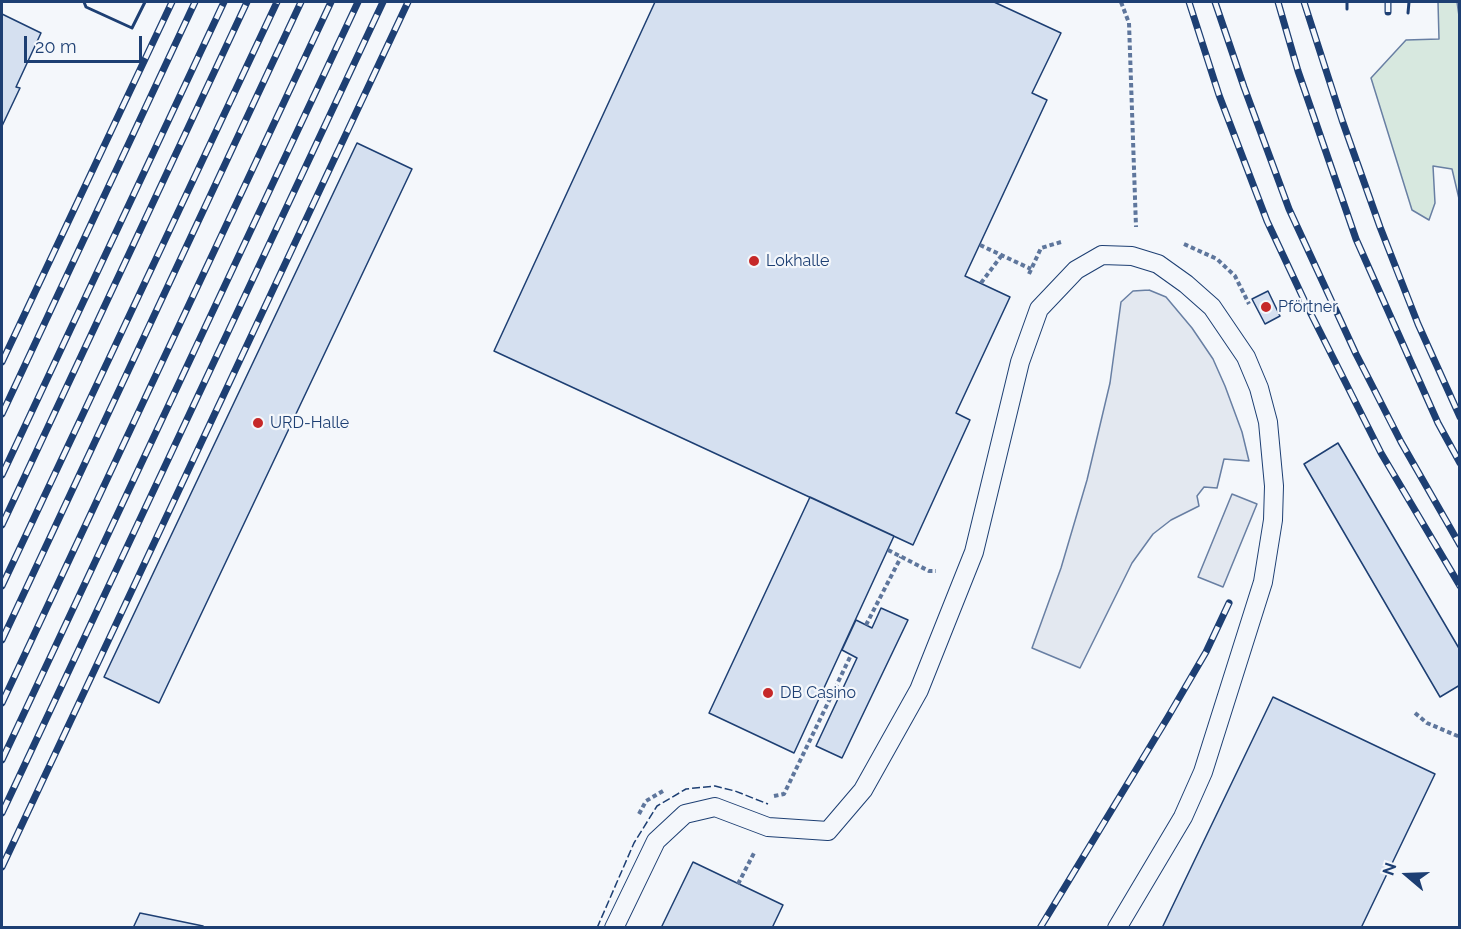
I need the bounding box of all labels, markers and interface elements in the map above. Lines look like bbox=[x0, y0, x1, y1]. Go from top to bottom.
scale bar bbox=[27, 24, 146, 62]
text: 20 m bbox=[35, 36, 77, 57]
place label: Lokhalle bbox=[766, 251, 829, 271]
marker: Lokhalle bbox=[747, 254, 761, 268]
place label: Pförtner bbox=[1278, 297, 1338, 317]
marker: Pförtner bbox=[1259, 300, 1273, 314]
place label: URD-Halle bbox=[270, 413, 349, 433]
marker: URD-Halle bbox=[251, 416, 265, 430]
place label: DB Casino bbox=[780, 683, 856, 703]
marker: DB Casino bbox=[761, 686, 775, 700]
north arrow bbox=[1377, 845, 1437, 905]
text: N bbox=[1379, 860, 1400, 878]

